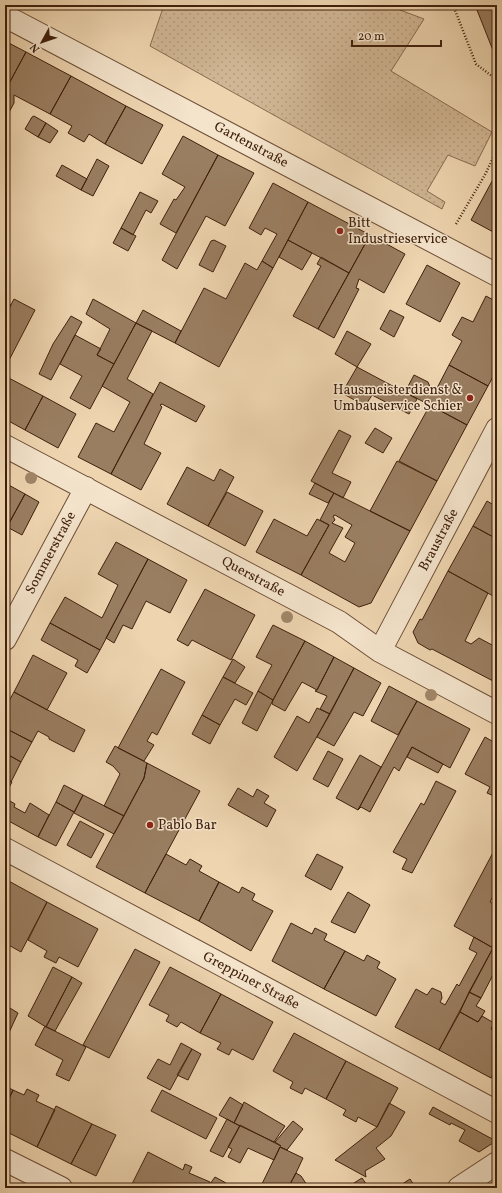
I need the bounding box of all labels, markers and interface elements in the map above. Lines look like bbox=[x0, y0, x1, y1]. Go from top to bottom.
north arrow bbox=[22, 22, 62, 62]
scale bar bbox=[352, 22, 441, 48]
text: 20 m bbox=[358, 29, 385, 45]
text: N bbox=[27, 40, 44, 55]
street label: Gartenstraße bbox=[211, 117, 292, 173]
place label: Bitt Industrieservice bbox=[348, 214, 448, 249]
marker: Bitt Industrieservice bbox=[335, 226, 345, 236]
place label: Hausmeisterdienst & Umbauservice Schier bbox=[333, 381, 462, 416]
marker: Hausmeisterdienst & Umbauservice Schier bbox=[465, 393, 475, 403]
street label: Braustraße bbox=[415, 505, 464, 575]
street label: Sommerstraße bbox=[21, 508, 81, 598]
street label: Querstraße bbox=[218, 552, 288, 602]
place label: Pablo Bar bbox=[158, 816, 217, 835]
marker: Pablo Bar bbox=[145, 820, 155, 830]
street label: Greppiner Straße bbox=[199, 947, 303, 1015]

